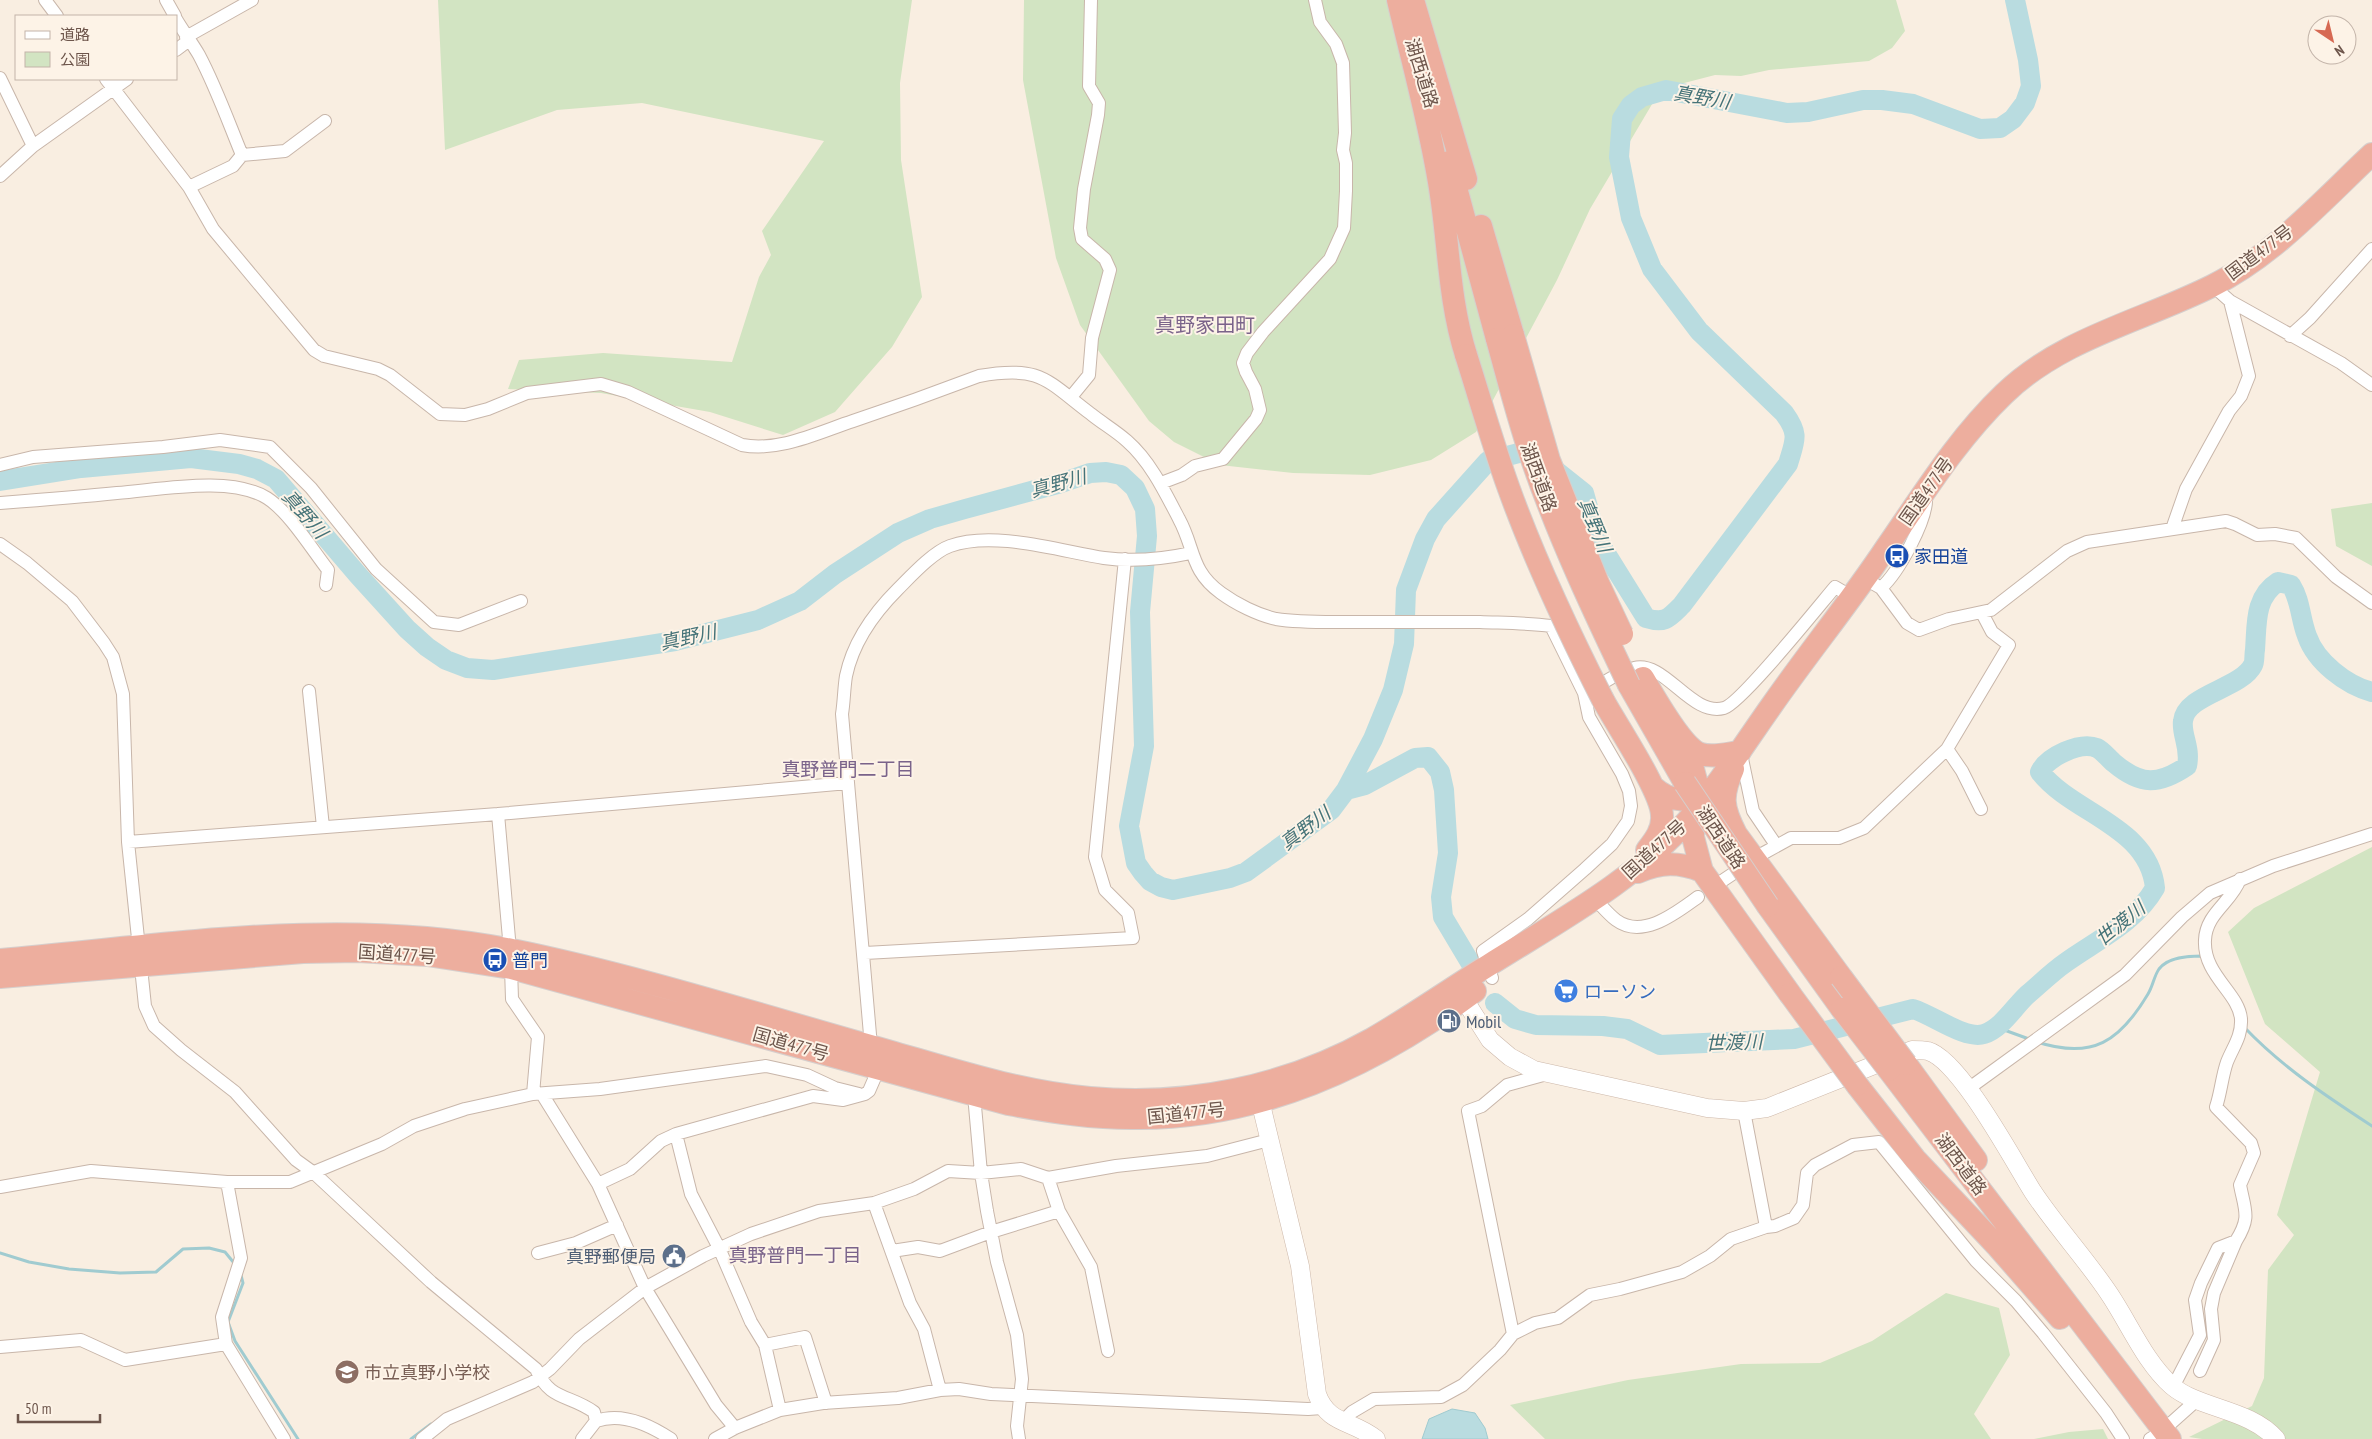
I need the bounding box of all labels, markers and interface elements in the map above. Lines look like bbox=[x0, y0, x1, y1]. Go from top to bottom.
legend bbox=[15, 15, 178, 80]
north arrow bbox=[2307, 15, 2357, 65]
text: 道路 bbox=[60, 25, 90, 44]
street label: 湖西道路 bbox=[1400, 35, 1444, 111]
text: N bbox=[2331, 41, 2348, 60]
text: 公園 bbox=[60, 50, 90, 69]
water label: 真野川 bbox=[1672, 80, 1734, 114]
street label: 国道477号 bbox=[2221, 219, 2297, 285]
district label: 真野家田町 bbox=[1155, 312, 1255, 338]
street label: 湖西道路 bbox=[1516, 439, 1562, 515]
street label: 国道477号 bbox=[1894, 452, 1958, 530]
water label: 真野川 bbox=[1027, 464, 1091, 502]
water label: 真野川 bbox=[277, 485, 334, 545]
water label: 真野川 bbox=[1573, 494, 1618, 558]
bus stop icon: 家田道 bbox=[1884, 543, 1910, 569]
place label: 家田道 bbox=[1914, 545, 1968, 568]
water label: 真野川 bbox=[658, 619, 720, 655]
district label: 真野普門二丁目 bbox=[781, 757, 915, 781]
water label: 真野川 bbox=[1275, 800, 1337, 855]
street label: 湖西道路 bbox=[1691, 801, 1751, 873]
street label: 国道477号 bbox=[1617, 814, 1691, 884]
water label: 世渡川 bbox=[2090, 894, 2151, 950]
street label: 国道477号 bbox=[357, 940, 437, 968]
bus stop icon: 普門 bbox=[482, 947, 508, 973]
place label: 普門 bbox=[512, 949, 548, 972]
supermarket icon: ローソン bbox=[1553, 978, 1579, 1004]
place label: ローソン bbox=[1584, 980, 1656, 1003]
fuel station icon: Mobil bbox=[1436, 1008, 1462, 1034]
place label: Mobil bbox=[1466, 1010, 1502, 1033]
street label: 国道477号 bbox=[750, 1022, 832, 1066]
water label: 世渡川 bbox=[1705, 1029, 1765, 1055]
street label: 国道477号 bbox=[1146, 1097, 1226, 1129]
street label: 湖西道路 bbox=[1930, 1128, 1992, 1200]
public building icon: 真野郵便局 bbox=[661, 1243, 687, 1269]
district label: 真野普門一丁目 bbox=[728, 1243, 862, 1267]
place label: 真野郵便局 bbox=[566, 1245, 656, 1268]
school or university icon: 市立真野小学校 bbox=[334, 1359, 360, 1385]
place label: 市立真野小学校 bbox=[364, 1361, 490, 1384]
scale bar bbox=[18, 1392, 100, 1424]
text: 50 m bbox=[25, 1399, 51, 1418]

